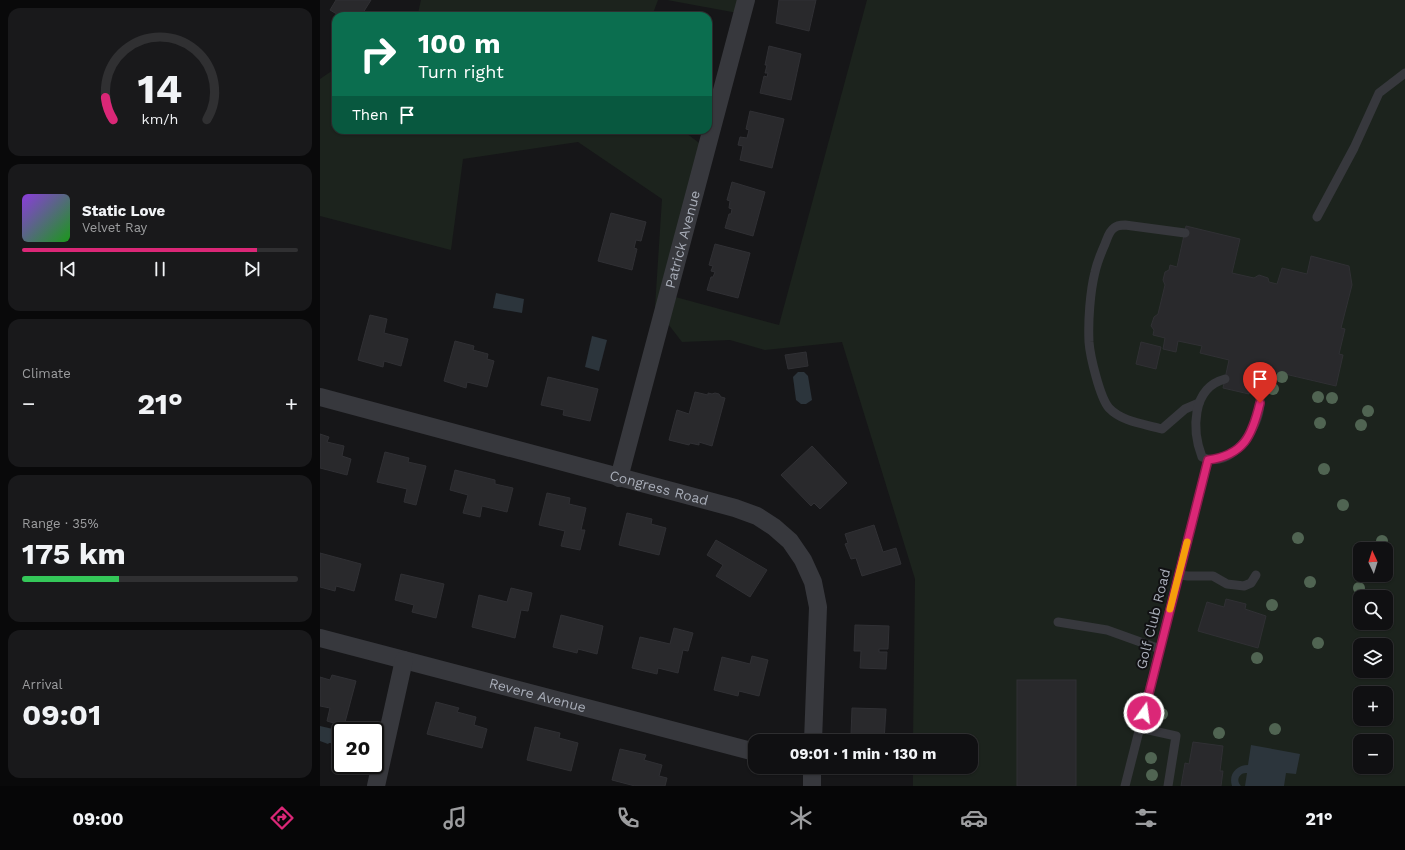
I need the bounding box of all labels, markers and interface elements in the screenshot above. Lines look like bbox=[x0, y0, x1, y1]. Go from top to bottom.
text: 100 m bbox=[418, 27, 501, 60]
icon: right bbox=[352, 28, 404, 80]
text: Turn right bbox=[418, 61, 504, 82]
text: 14 bbox=[138, 64, 182, 113]
icon: arrive bbox=[396, 104, 418, 126]
text: Then bbox=[352, 106, 388, 124]
text: km/h bbox=[142, 110, 178, 126]
street label: Patrick Avenue bbox=[662, 189, 703, 290]
text: Static Love bbox=[82, 202, 165, 220]
text: Velvet Ray bbox=[82, 220, 147, 235]
icon: previous bbox=[57, 258, 79, 280]
icon: pause bbox=[149, 258, 171, 280]
icon: next bbox=[241, 258, 263, 280]
pin bbox=[1243, 362, 1277, 403]
text: Climate bbox=[22, 366, 71, 381]
icon: arrive bbox=[1249, 368, 1271, 390]
text: 21° bbox=[137, 386, 183, 421]
text: − bbox=[22, 391, 35, 416]
text: + bbox=[285, 391, 298, 416]
street label: Congress Road bbox=[608, 467, 710, 509]
text: Range · 35% bbox=[22, 516, 99, 531]
text: 175 km bbox=[22, 536, 126, 571]
north arrow bbox=[1353, 542, 1393, 582]
map controls bbox=[1353, 542, 1393, 774]
street label: Golf Club Road bbox=[1133, 567, 1173, 671]
button: search bbox=[1353, 590, 1393, 630]
button: layers bbox=[1353, 638, 1393, 678]
street label: Revere Avenue bbox=[487, 675, 588, 715]
text: Arrival bbox=[22, 677, 63, 692]
button: + bbox=[1353, 686, 1393, 726]
position arrow bbox=[1123, 692, 1165, 734]
text: 09:01 bbox=[22, 697, 101, 732]
speed limit sign: 20 bbox=[332, 722, 384, 774]
button: − bbox=[1353, 734, 1393, 774]
text: 09:01 · 1 min · 130 m bbox=[790, 745, 936, 763]
icon: directions bbox=[268, 804, 296, 832]
icon: music bbox=[441, 804, 469, 832]
icon: phone bbox=[614, 804, 642, 832]
icon: climate bbox=[787, 804, 815, 832]
icon: car bbox=[960, 804, 988, 832]
icon: filters bbox=[1132, 804, 1160, 832]
text: 09:00 bbox=[72, 808, 124, 829]
text: 21° bbox=[1305, 808, 1333, 829]

